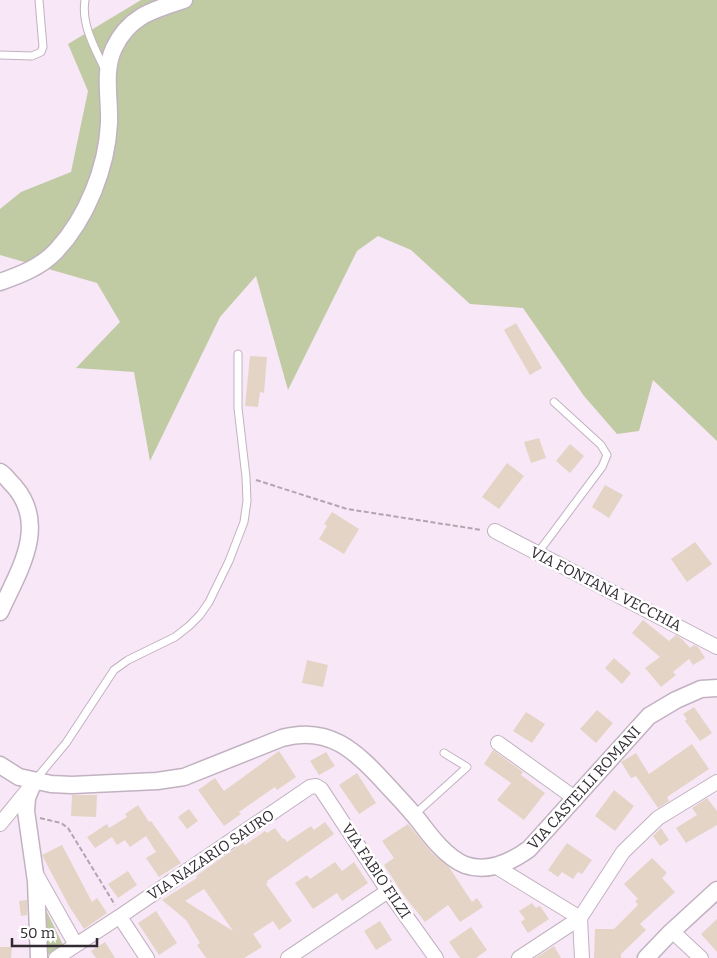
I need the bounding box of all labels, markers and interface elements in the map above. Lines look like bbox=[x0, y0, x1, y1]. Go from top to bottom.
street label: VIA FONTANA VECCHIA bbox=[527, 543, 685, 635]
street label: VIA CASTELLI ROMANI bbox=[524, 723, 644, 853]
street label: VIA NAZARIO SAURO bbox=[144, 806, 278, 904]
street label: VIA FABIO FILZI bbox=[338, 820, 414, 922]
scale bar bbox=[12, 916, 98, 948]
text: 50 m bbox=[20, 924, 56, 942]

